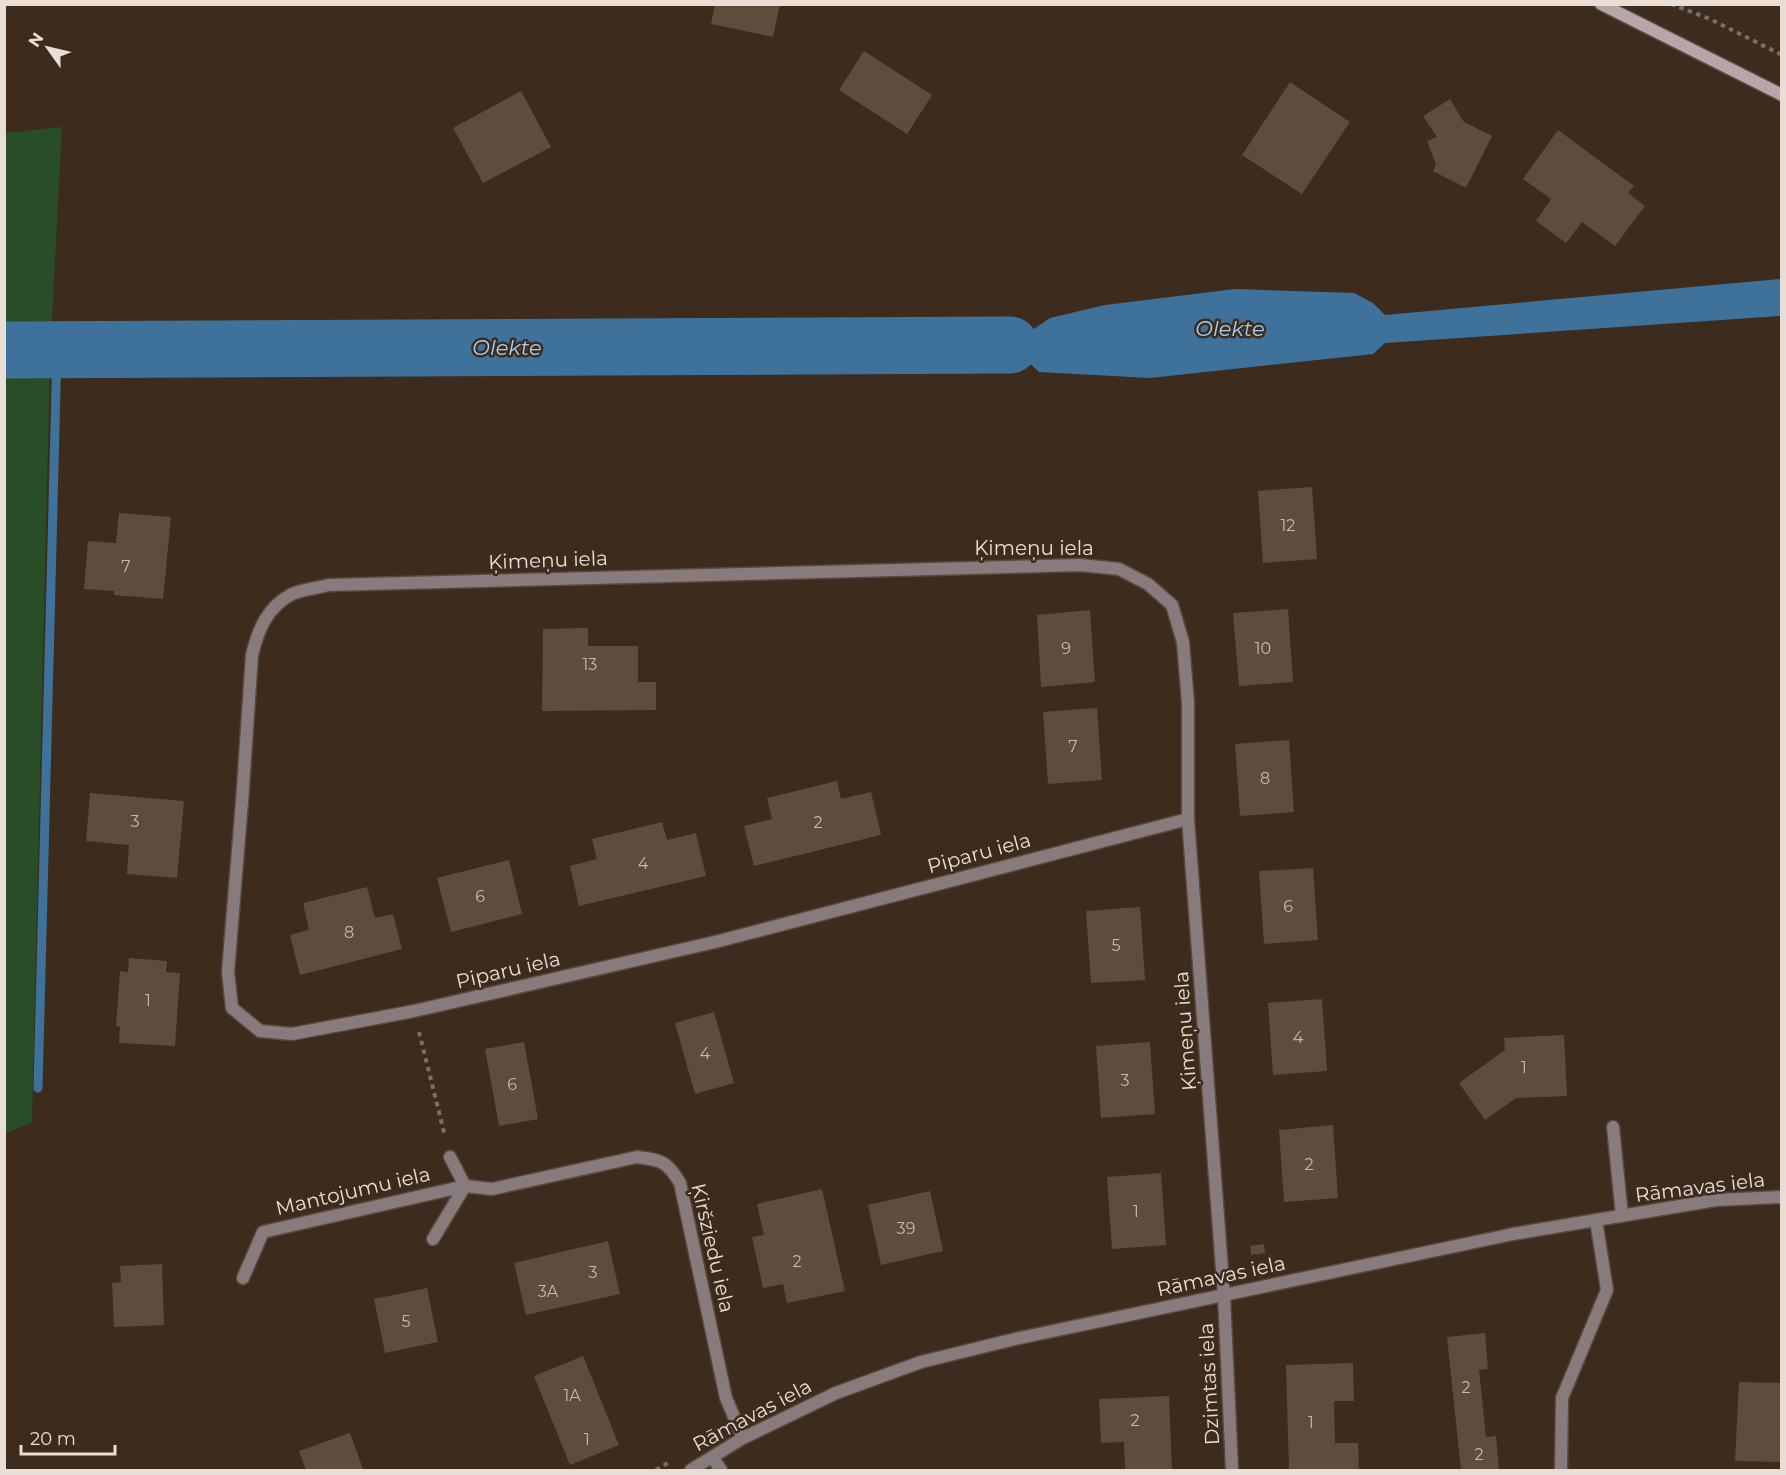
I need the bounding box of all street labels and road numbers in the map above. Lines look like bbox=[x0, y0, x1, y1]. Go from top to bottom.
street label: Ķimeņu iela bbox=[974, 536, 1094, 561]
street label: Ķimeņu iela bbox=[488, 546, 608, 575]
street label: Piparu iela bbox=[925, 828, 1033, 878]
street label: Piparu iela bbox=[453, 946, 563, 994]
street label: Ķimeņu iela bbox=[1169, 970, 1202, 1092]
street label: Mantojumu iela bbox=[273, 1162, 433, 1220]
street label: Rāmavas iela bbox=[1634, 1167, 1766, 1207]
street label: Ķiršziedu iela bbox=[685, 1181, 740, 1315]
street label: Rāmavas iela bbox=[1154, 1251, 1288, 1301]
street label: Dzimtas iela bbox=[1194, 1322, 1224, 1446]
street label: Rāmavas iela bbox=[689, 1374, 815, 1456]

